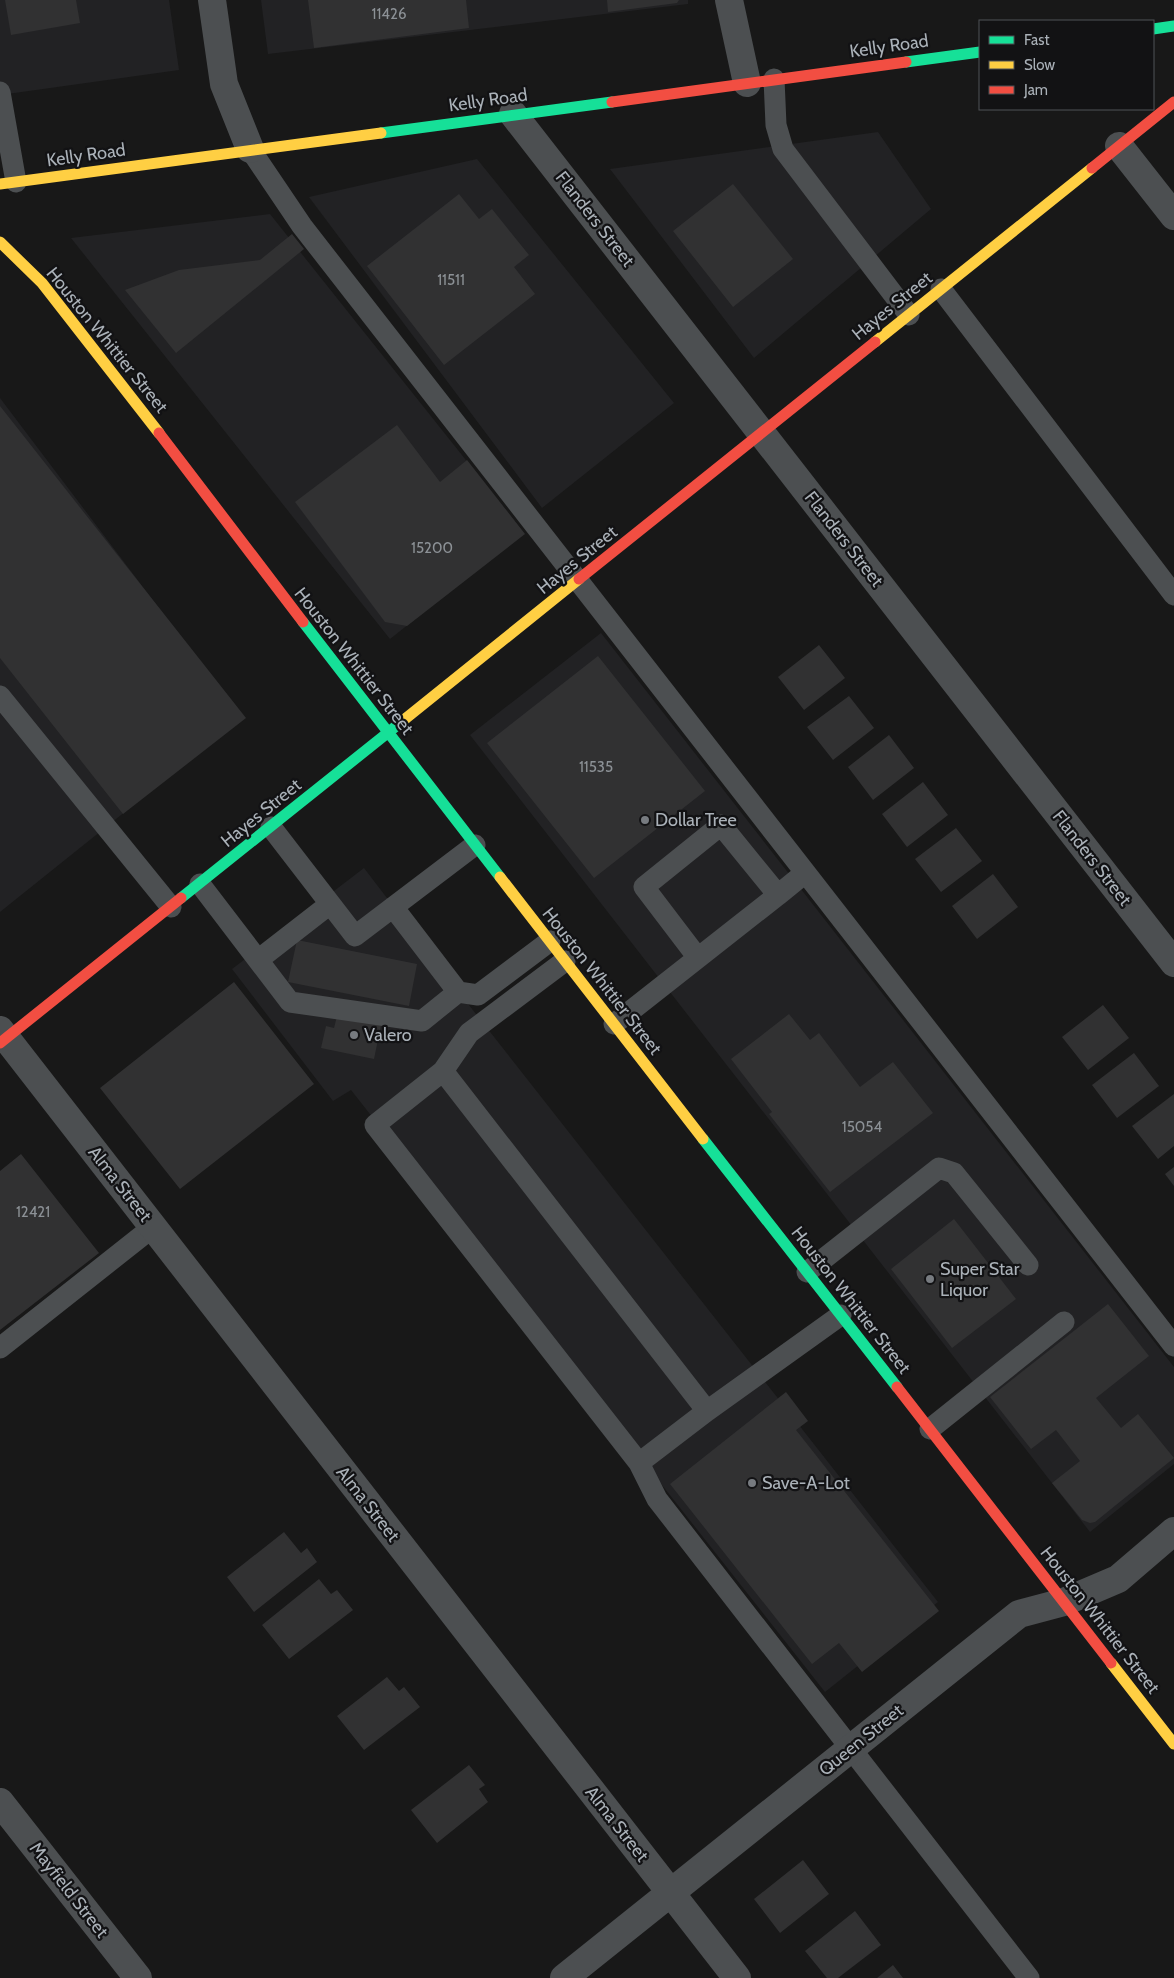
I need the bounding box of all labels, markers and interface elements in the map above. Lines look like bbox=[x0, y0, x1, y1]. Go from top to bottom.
house number: 11426 bbox=[372, 5, 406, 23]
legend bbox=[979, 20, 1154, 110]
street label: Kelly Road bbox=[848, 30, 930, 62]
text: Fast bbox=[1024, 31, 1049, 49]
text: Slow bbox=[1024, 56, 1055, 74]
text: Jam bbox=[1023, 81, 1048, 99]
street label: Kelly Road bbox=[447, 84, 529, 116]
street label: Kelly Road bbox=[45, 139, 127, 171]
street label: Flanders Street bbox=[551, 167, 639, 271]
street label: Houston Whittier Street bbox=[41, 263, 173, 417]
street label: Hayes Street bbox=[848, 267, 936, 345]
house number: 11511 bbox=[437, 271, 465, 289]
street label: Flanders Street bbox=[800, 487, 888, 591]
street label: Hayes Street bbox=[533, 521, 621, 599]
house number: 15200 bbox=[411, 539, 453, 557]
street label: Houston Whittier Street bbox=[290, 583, 418, 739]
house number: 11535 bbox=[579, 758, 613, 776]
street label: Hayes Street bbox=[217, 774, 305, 852]
street label: Flanders Street bbox=[1048, 806, 1136, 910]
place label: Dollar Tree bbox=[655, 809, 737, 831]
marker: Dollar Tree bbox=[639, 814, 651, 826]
street label: Houston Whittier Street bbox=[538, 903, 666, 1059]
place label: Valero bbox=[364, 1024, 412, 1046]
marker: Valero bbox=[348, 1029, 360, 1041]
house number: 15054 bbox=[842, 1118, 882, 1136]
street label: Alma Street bbox=[84, 1142, 156, 1226]
house number: 12421 bbox=[16, 1203, 50, 1221]
street label: Houston Whittier Street bbox=[787, 1222, 915, 1378]
place label: Super Star Liquor bbox=[940, 1258, 1020, 1301]
marker: Super Star Liquor bbox=[924, 1273, 936, 1285]
street label: Alma Street bbox=[332, 1462, 404, 1546]
place label: Save-A-Lot bbox=[762, 1472, 850, 1494]
marker: Save-A-Lot bbox=[746, 1477, 758, 1489]
street label: Houston Whittier Street bbox=[1036, 1542, 1164, 1698]
street label: Queen Street bbox=[814, 1699, 908, 1781]
street label: Alma Street bbox=[581, 1782, 653, 1866]
street label: Mayfield Street bbox=[25, 1838, 113, 1942]

